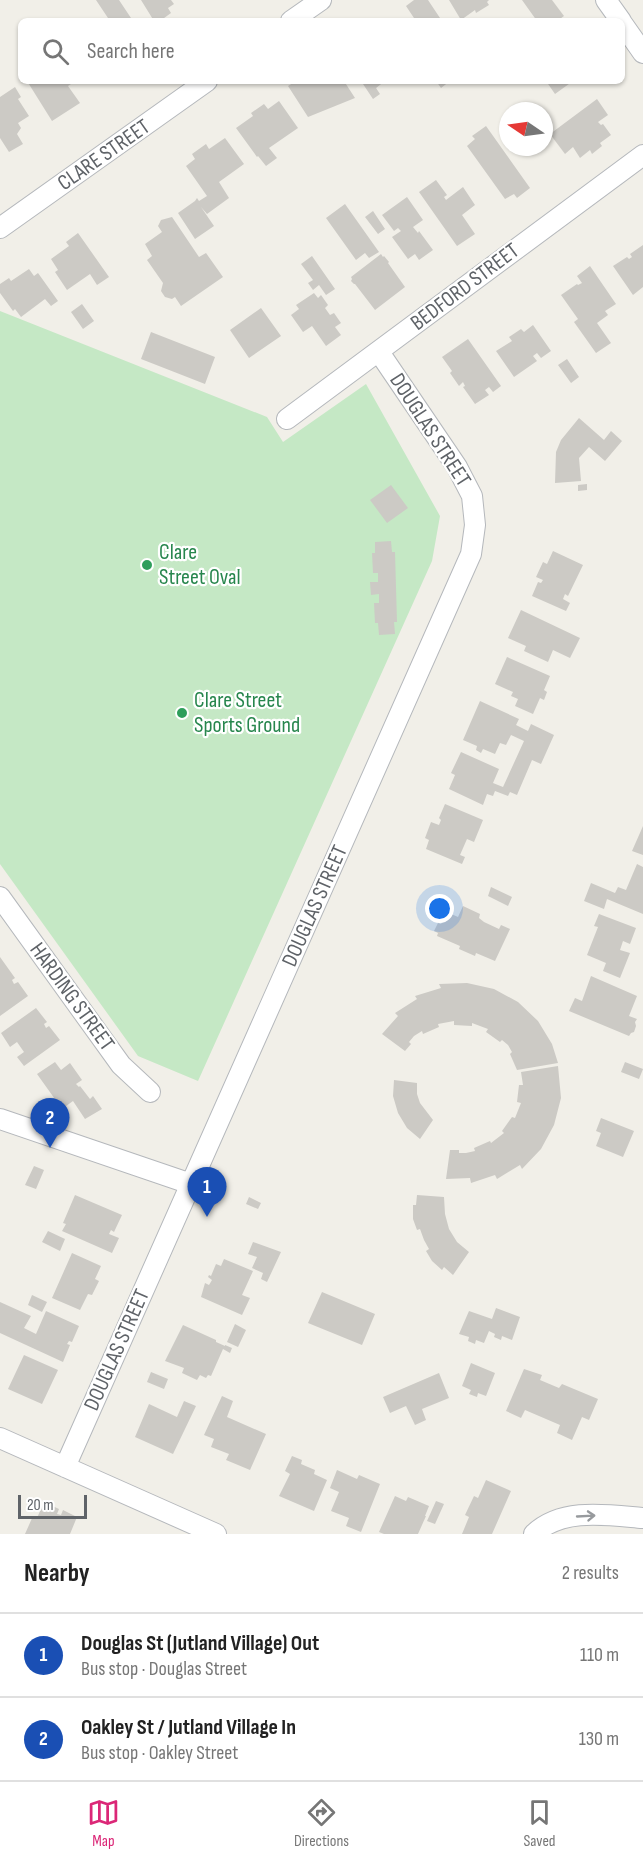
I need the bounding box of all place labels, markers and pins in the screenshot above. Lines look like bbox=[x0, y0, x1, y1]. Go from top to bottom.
place label: Clare Street Oval bbox=[159, 539, 241, 591]
marker: Clare Street Oval bbox=[140, 558, 154, 572]
place label: Clare Street Sports Ground bbox=[194, 687, 300, 739]
marker: Clare Street Sports Ground bbox=[175, 706, 189, 720]
pin: 2 bbox=[31, 1098, 70, 1148]
pin: 1 bbox=[188, 1168, 226, 1217]

